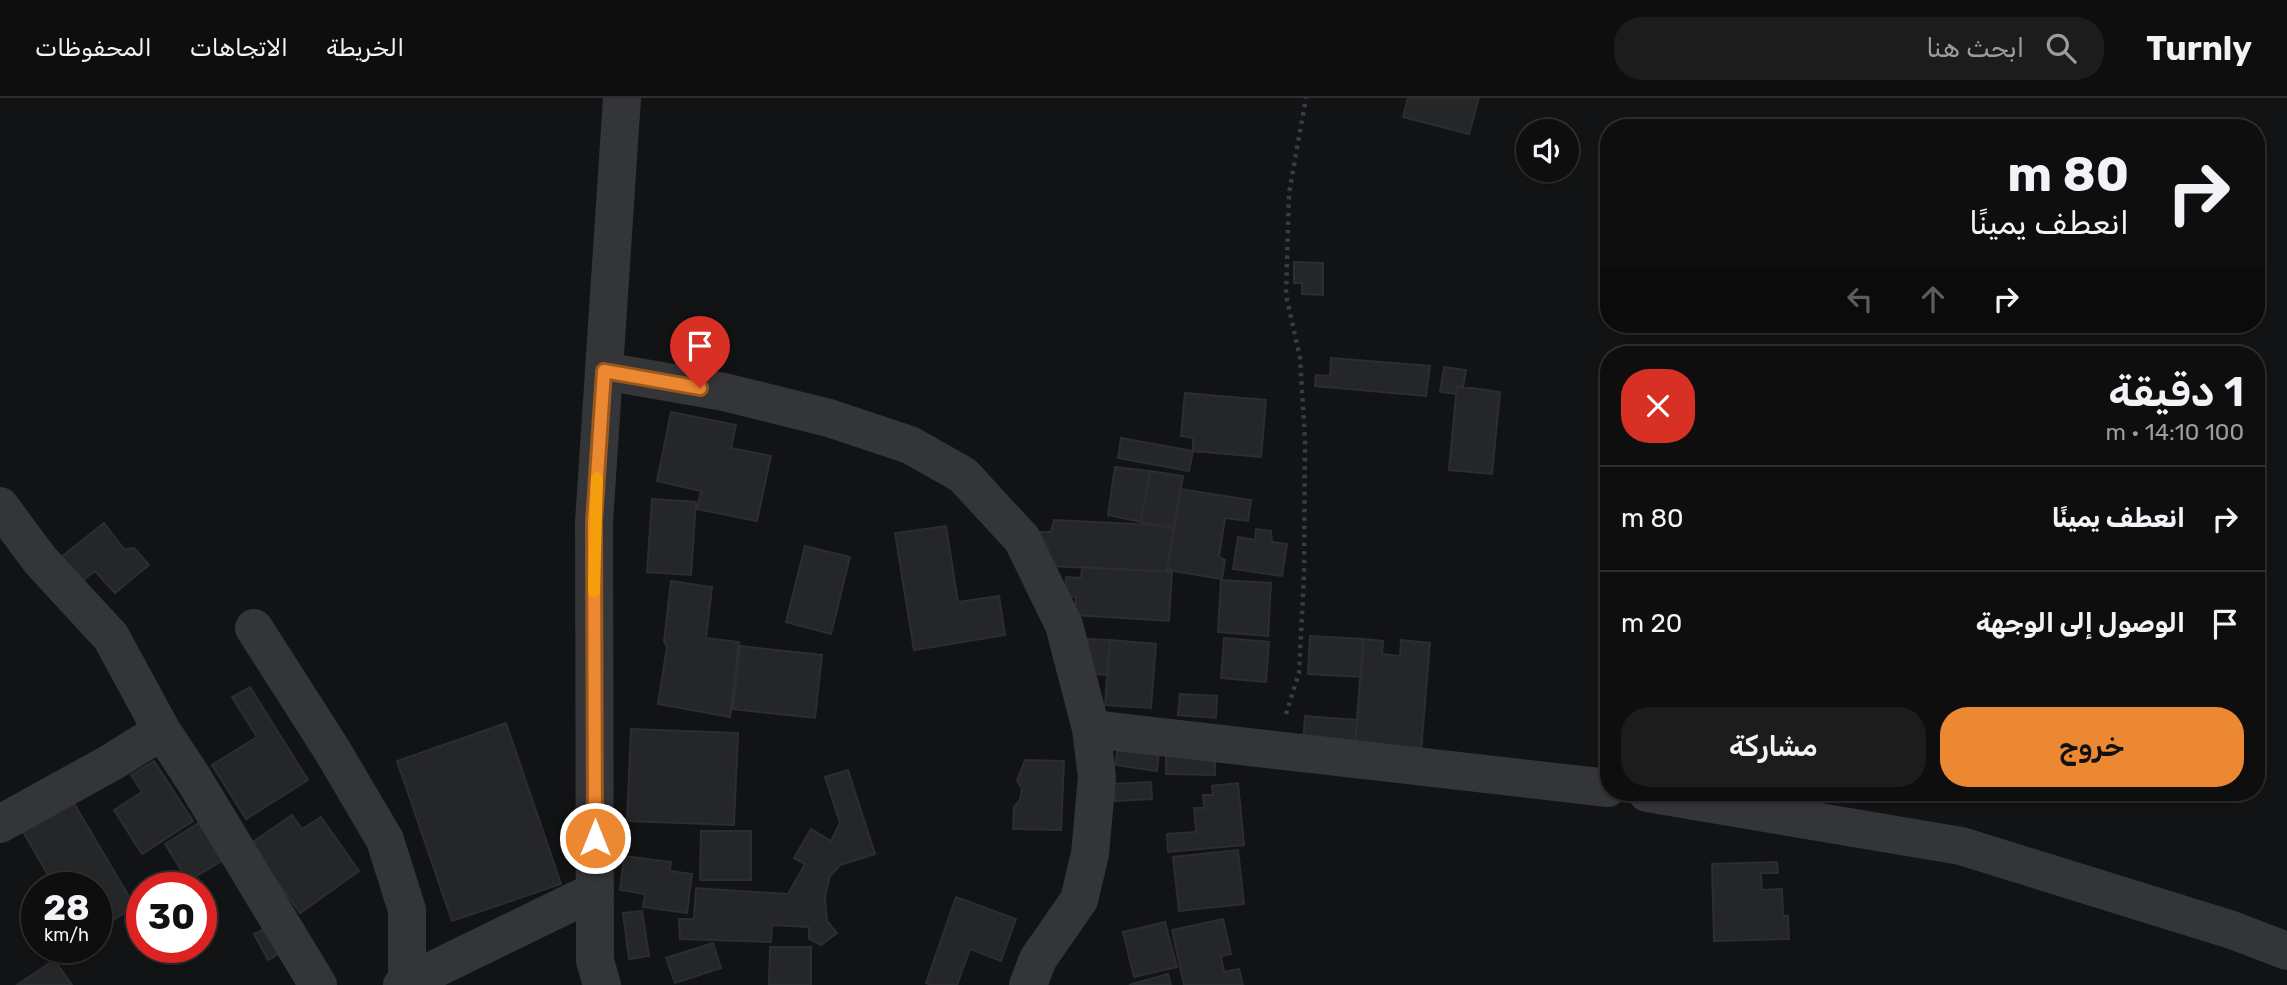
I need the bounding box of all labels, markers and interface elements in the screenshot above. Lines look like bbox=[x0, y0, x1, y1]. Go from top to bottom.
search box bbox=[1614, 17, 2104, 80]
icon: search bbox=[2042, 29, 2080, 67]
text: Turnly bbox=[2146, 29, 2252, 68]
text: ابحث هنا bbox=[1926, 33, 2024, 64]
text: المحفوظات bbox=[35, 34, 152, 62]
text: الاتجاهات bbox=[190, 34, 288, 62]
text: الخريطة bbox=[326, 34, 404, 62]
map controls bbox=[1516, 119, 1579, 182]
button: sound bbox=[1516, 119, 1579, 182]
text: 80 m bbox=[2007, 145, 2129, 203]
icon: right bbox=[2153, 147, 2244, 238]
text: انعطف يمينًا bbox=[1969, 204, 2129, 242]
icon: left bbox=[1841, 280, 1879, 318]
icon: ahead bbox=[1914, 280, 1952, 318]
icon: right bbox=[1987, 280, 2025, 318]
pin bbox=[670, 316, 730, 388]
icon: arrive bbox=[681, 327, 719, 365]
text: 1 دقيقة bbox=[2108, 367, 2244, 417]
button: close bbox=[1621, 369, 1695, 443]
text: 100 m · 14:10 bbox=[2106, 418, 2244, 446]
icon: right bbox=[2206, 500, 2244, 538]
text: 80 m bbox=[1621, 503, 1684, 534]
text: انعطف يمينًا bbox=[2052, 503, 2185, 534]
icon: arrive bbox=[2206, 605, 2244, 643]
text: 20 m bbox=[1621, 608, 1682, 639]
text: الوصول إلى الوجهة bbox=[1976, 608, 2185, 639]
button: مشاركة bbox=[1621, 707, 1926, 787]
button: خروج bbox=[1940, 707, 2244, 787]
position arrow bbox=[558, 801, 632, 875]
speed limit sign: 30 bbox=[126, 872, 217, 963]
text: 28 bbox=[43, 887, 90, 929]
text: km/h bbox=[44, 924, 89, 946]

